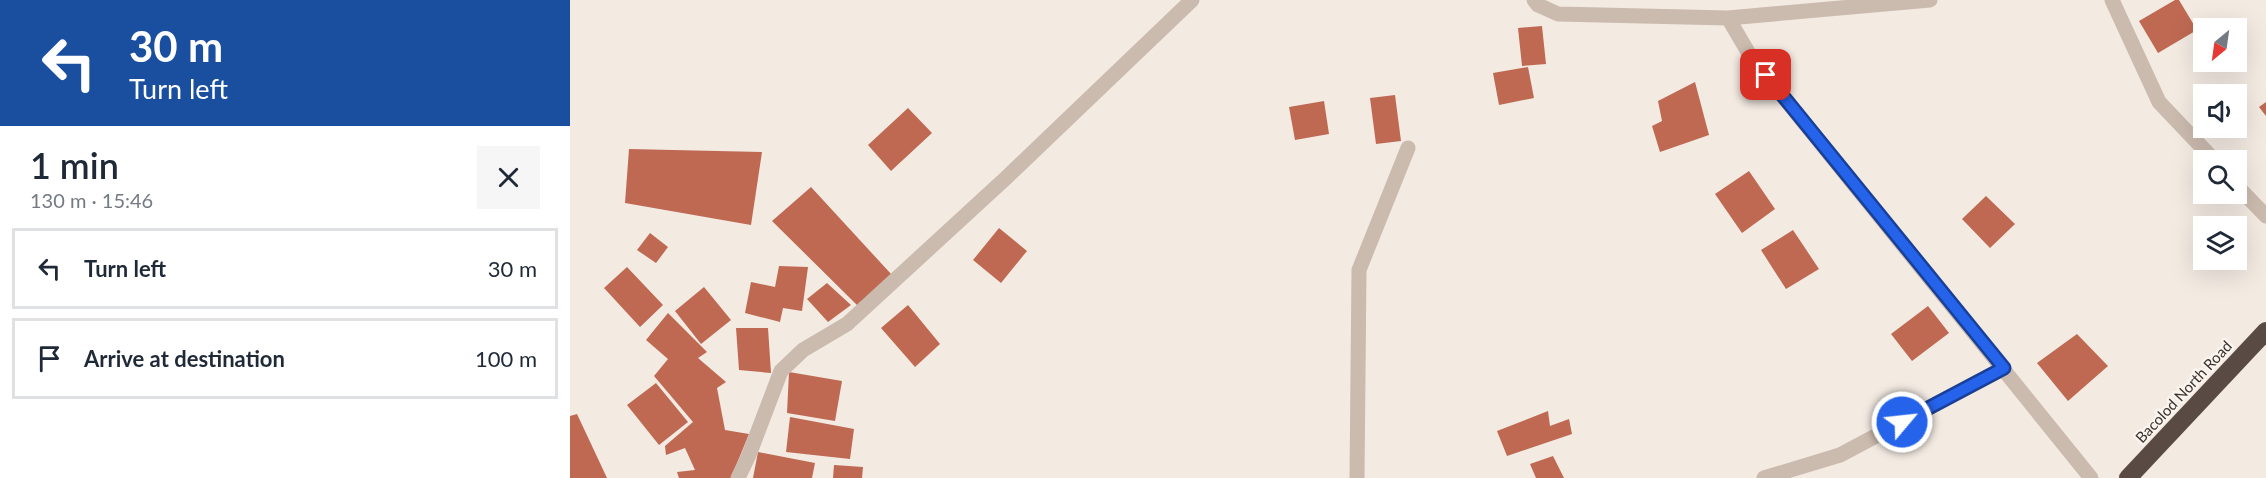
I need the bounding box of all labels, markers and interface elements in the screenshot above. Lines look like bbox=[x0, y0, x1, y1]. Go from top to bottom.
north arrow bbox=[2193, 18, 2247, 72]
map controls bbox=[2193, 18, 2247, 270]
text: 30 m bbox=[129, 21, 223, 71]
icon: left bbox=[30, 24, 108, 102]
pin bbox=[1740, 49, 1791, 100]
icon: arrive bbox=[1749, 58, 1782, 91]
text: Turn left bbox=[129, 72, 228, 105]
button: sound bbox=[2193, 84, 2247, 138]
text: 1 min bbox=[30, 143, 119, 187]
button: close bbox=[477, 146, 540, 209]
button: search bbox=[2193, 150, 2247, 204]
text: 130 m · 15:46 bbox=[30, 188, 153, 212]
button: layers bbox=[2193, 216, 2247, 270]
icon: left bbox=[33, 252, 66, 285]
text: Turn left bbox=[84, 255, 166, 282]
text: 30 m bbox=[488, 255, 537, 282]
street label: Bacolod North Road bbox=[2131, 337, 2235, 446]
icon: arrive bbox=[33, 342, 66, 375]
text: Arrive at destination bbox=[84, 345, 285, 372]
text: 100 m bbox=[475, 345, 537, 372]
position arrow bbox=[1870, 390, 1934, 454]

